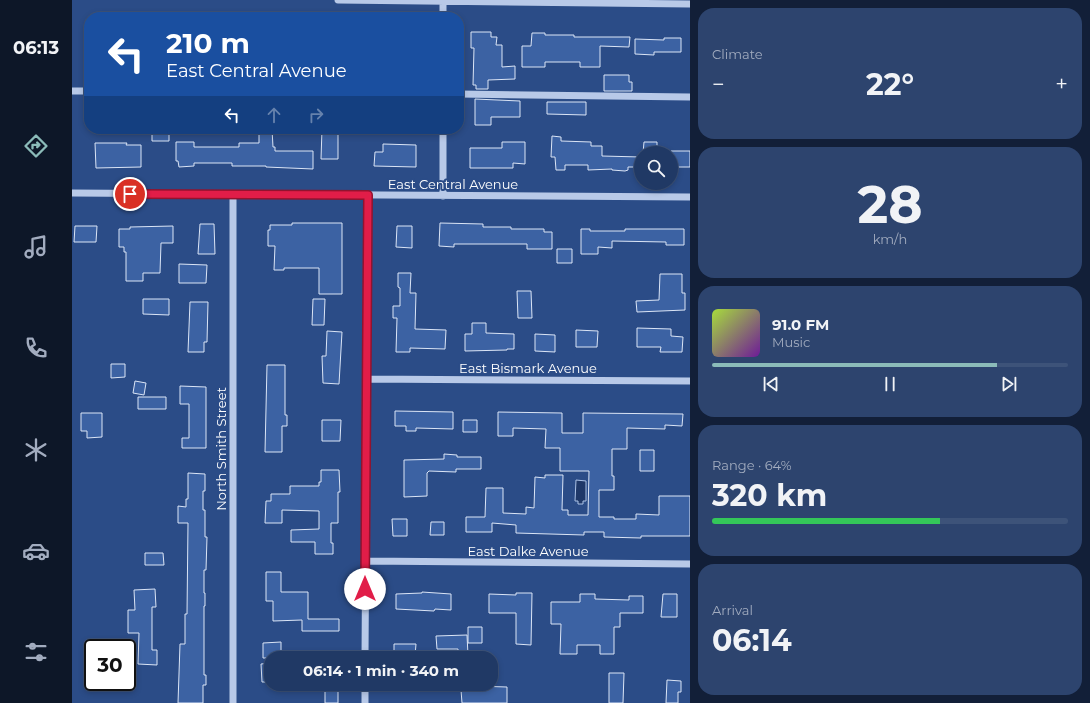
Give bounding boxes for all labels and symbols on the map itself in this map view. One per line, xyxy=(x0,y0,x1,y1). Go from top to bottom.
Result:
street label: East Central Avenue xyxy=(388,176,518,192)
pin xyxy=(113,177,147,211)
street label: East Bismark Avenue xyxy=(459,360,597,376)
street label: North Smith Street xyxy=(213,387,229,511)
street label: East Dalke Avenue xyxy=(467,543,589,559)
position arrow xyxy=(344,568,386,610)
speed limit sign: 30 xyxy=(84,639,136,691)

